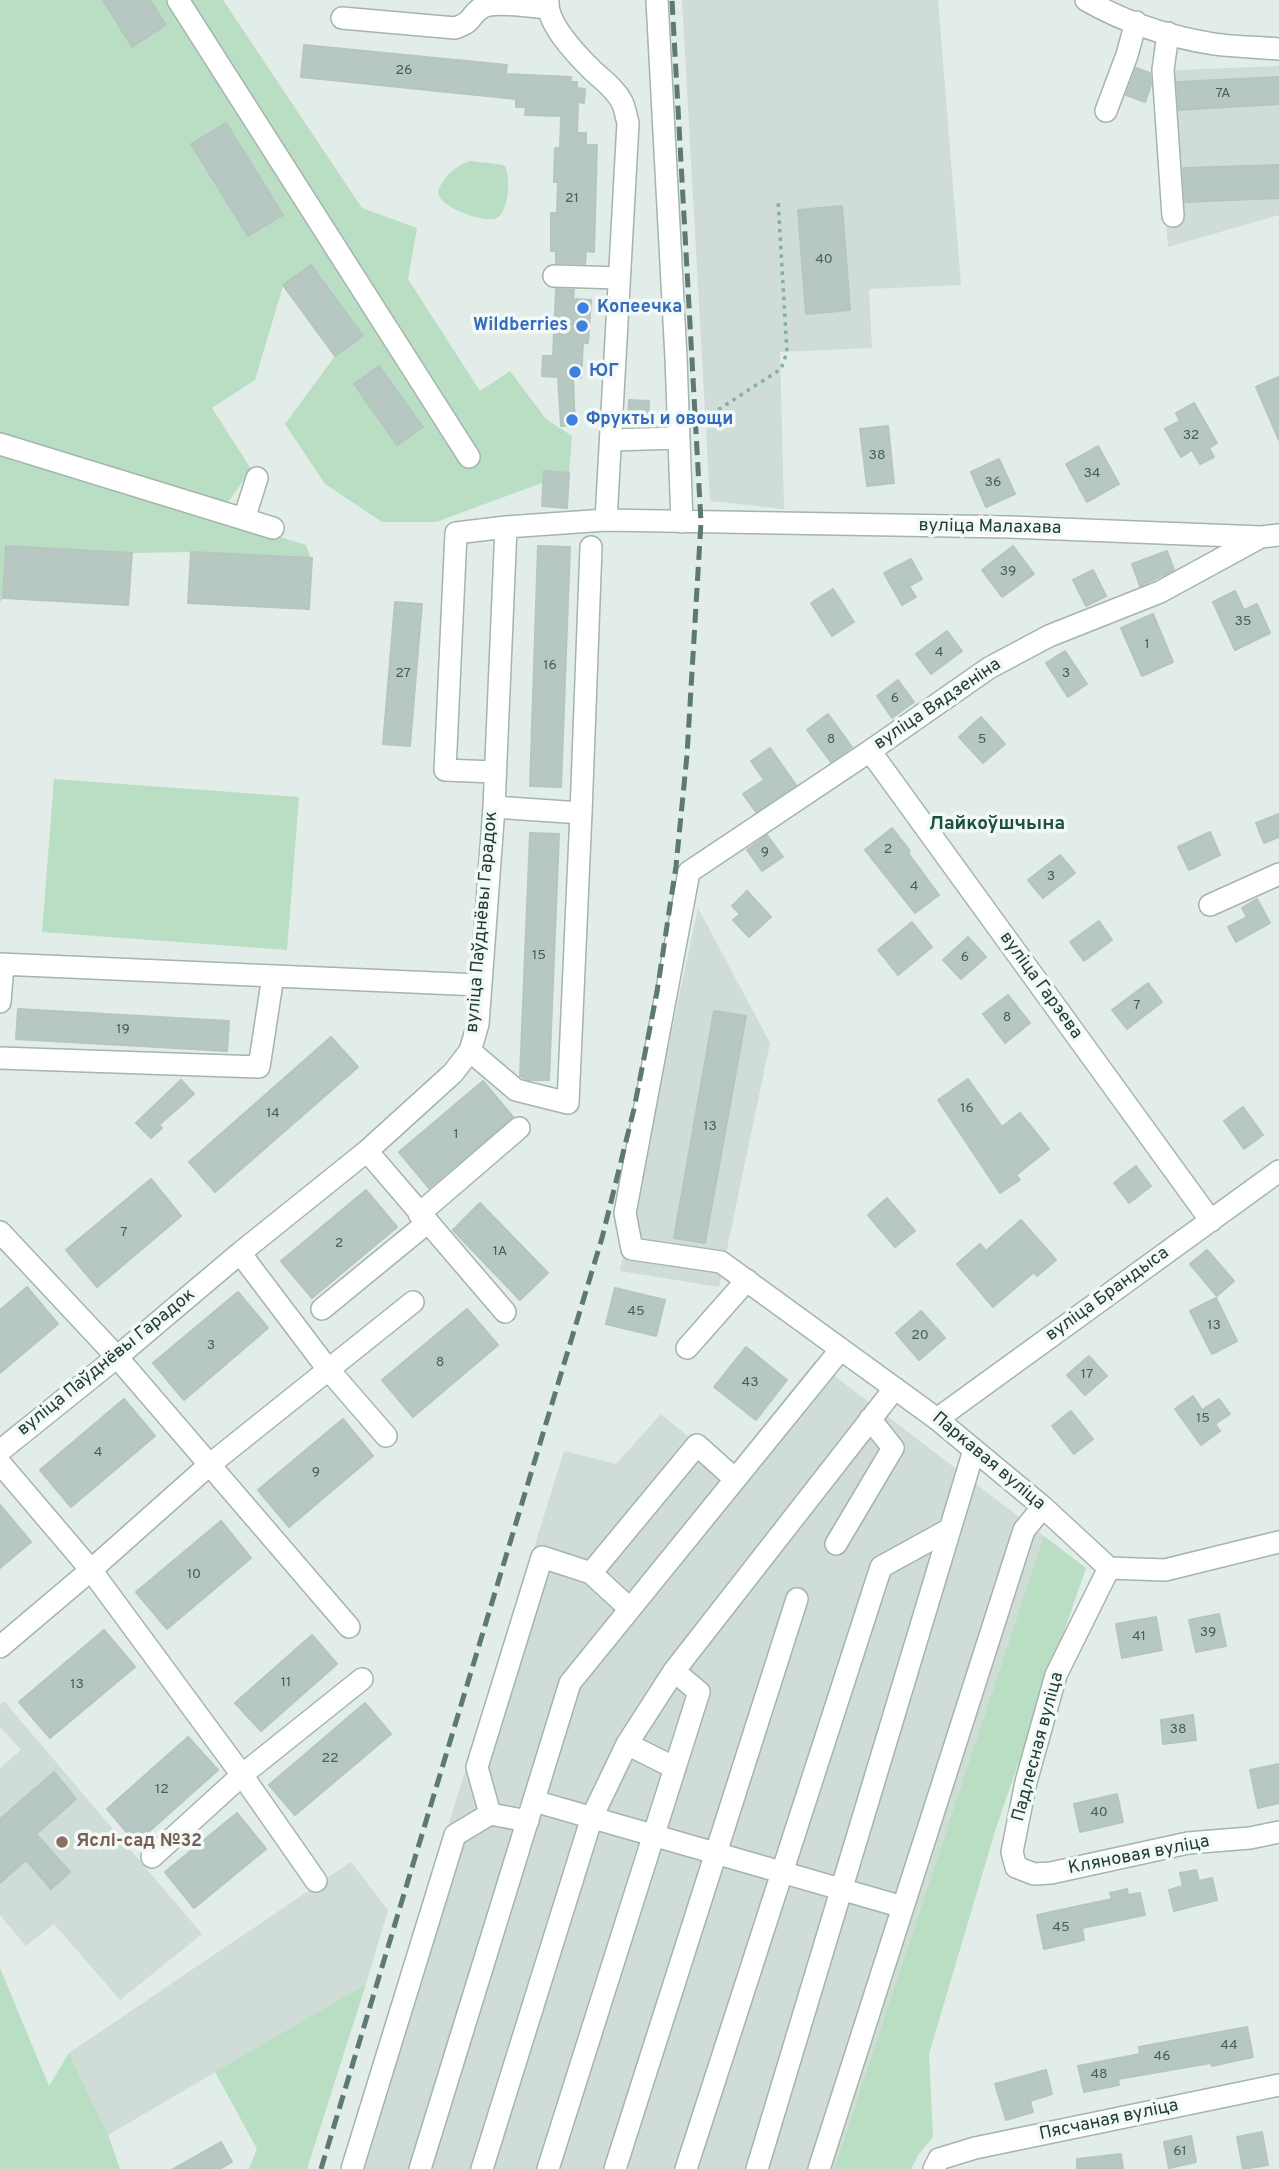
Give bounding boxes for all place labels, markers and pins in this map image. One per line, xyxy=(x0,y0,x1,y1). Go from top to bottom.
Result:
place label: Копеечка xyxy=(597,297,682,319)
marker: Копеечка xyxy=(575,300,591,316)
place label: Wildberries xyxy=(473,315,568,337)
marker: Wildberries xyxy=(574,318,590,334)
place label: ЮГ xyxy=(589,361,619,383)
marker: ЮГ xyxy=(567,364,583,380)
place label: Фрукты и овощи xyxy=(586,409,733,431)
marker: Фрукты и овощи xyxy=(564,412,580,428)
place label: Яслі-сад №32 xyxy=(76,1831,202,1853)
marker: Яслі-сад №32 xyxy=(54,1834,70,1850)

